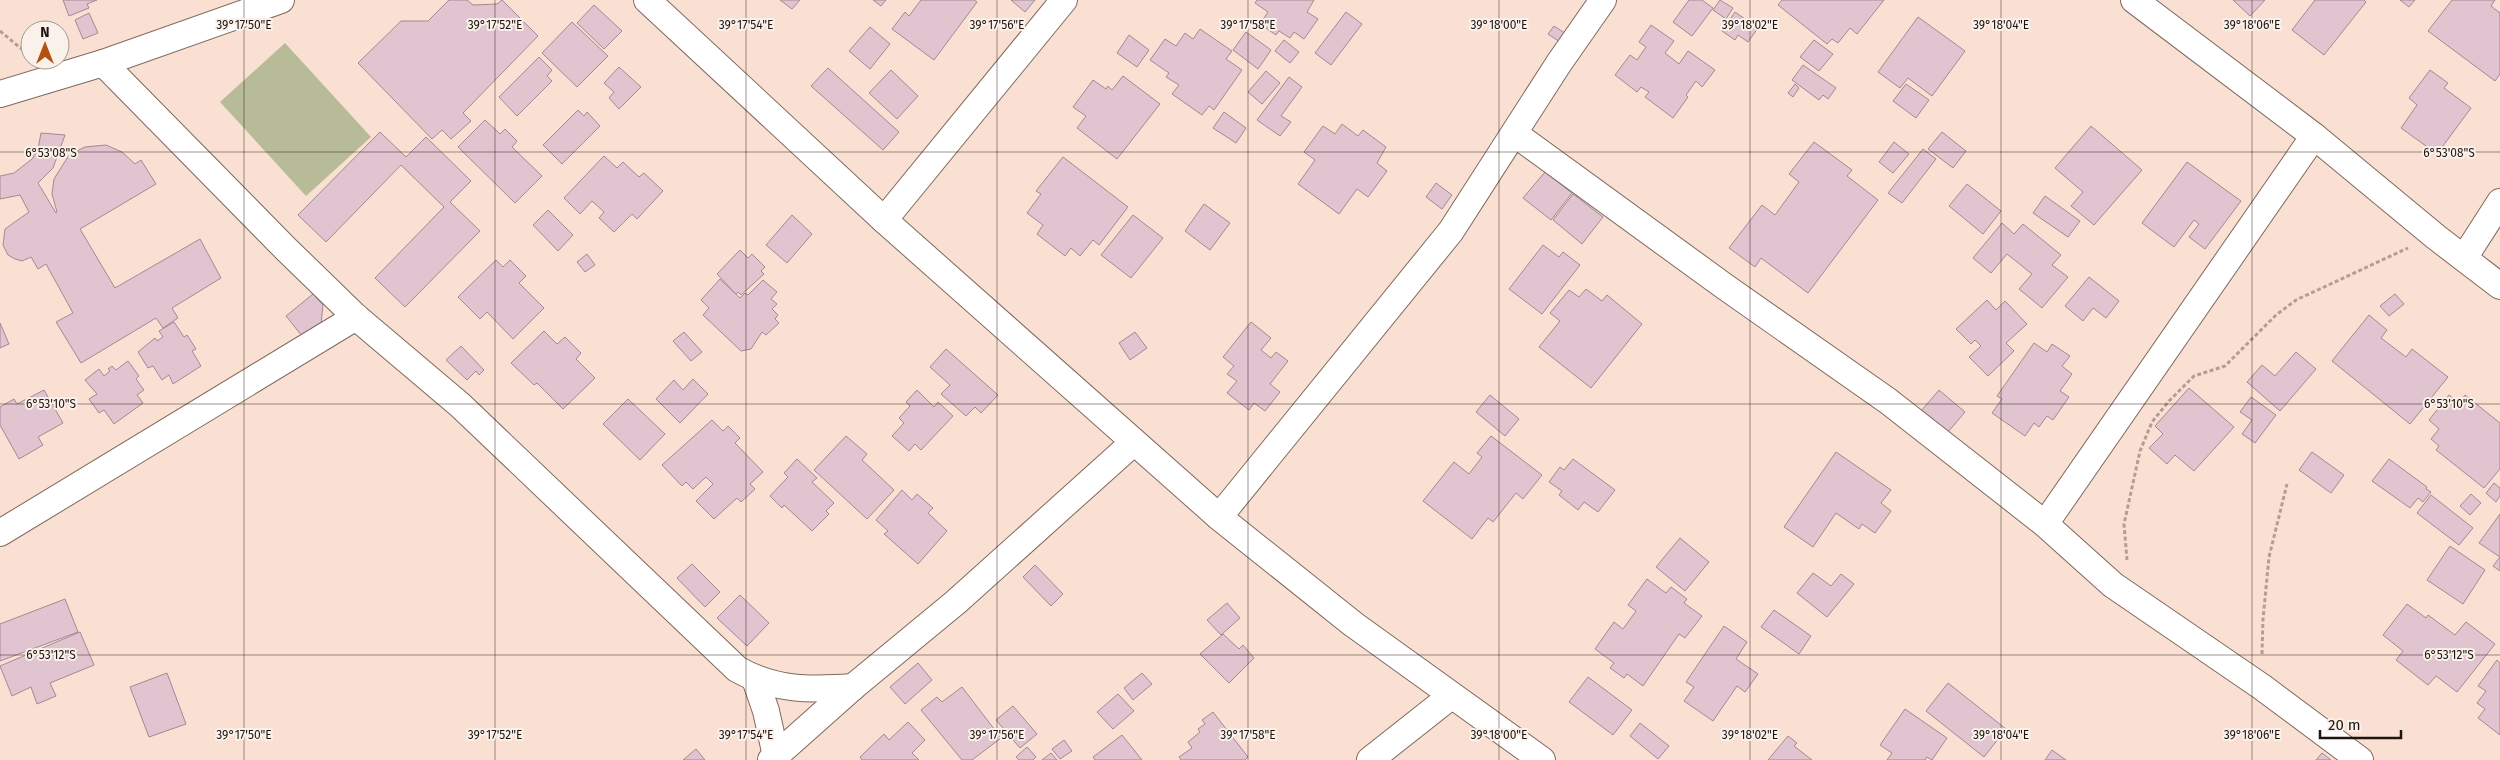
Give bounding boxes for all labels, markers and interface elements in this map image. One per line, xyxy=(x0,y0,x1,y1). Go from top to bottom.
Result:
text: 39°17'50"E xyxy=(216,18,272,32)
text: 39°17'52"E xyxy=(468,18,522,32)
text: 39°17'54"E xyxy=(719,18,773,32)
text: 39°17'56"E xyxy=(969,18,1025,32)
text: 39°17'58"E xyxy=(1220,18,1276,32)
text: 39°18'00"E xyxy=(1470,18,1528,32)
text: 39°18'02"E xyxy=(1722,18,1778,32)
text: 39°18'04"E xyxy=(1973,18,2029,32)
text: 39°18'06"E xyxy=(2224,18,2280,32)
north arrow xyxy=(20,20,70,70)
text: N xyxy=(40,24,50,41)
text: 6°53'08"S xyxy=(25,146,77,160)
text: 6°53'08"S xyxy=(2423,146,2475,160)
text: 6°53'10"S xyxy=(26,397,77,411)
text: 6°53'10"S xyxy=(2424,397,2475,411)
text: 6°53'12"S xyxy=(26,648,76,662)
text: 6°53'12"S xyxy=(2424,648,2474,662)
scale bar xyxy=(2320,708,2401,740)
text: 20 m xyxy=(2328,716,2361,734)
text: 39°17'50"E xyxy=(216,728,272,742)
text: 39°17'52"E xyxy=(468,728,522,742)
text: 39°17'54"E xyxy=(719,728,773,742)
text: 39°17'56"E xyxy=(969,728,1025,742)
text: 39°17'58"E xyxy=(1220,728,1276,742)
text: 39°18'00"E xyxy=(1470,728,1528,742)
text: 39°18'02"E xyxy=(1722,728,1778,742)
text: 39°18'04"E xyxy=(1973,728,2029,742)
text: 39°18'06"E xyxy=(2224,728,2280,742)

